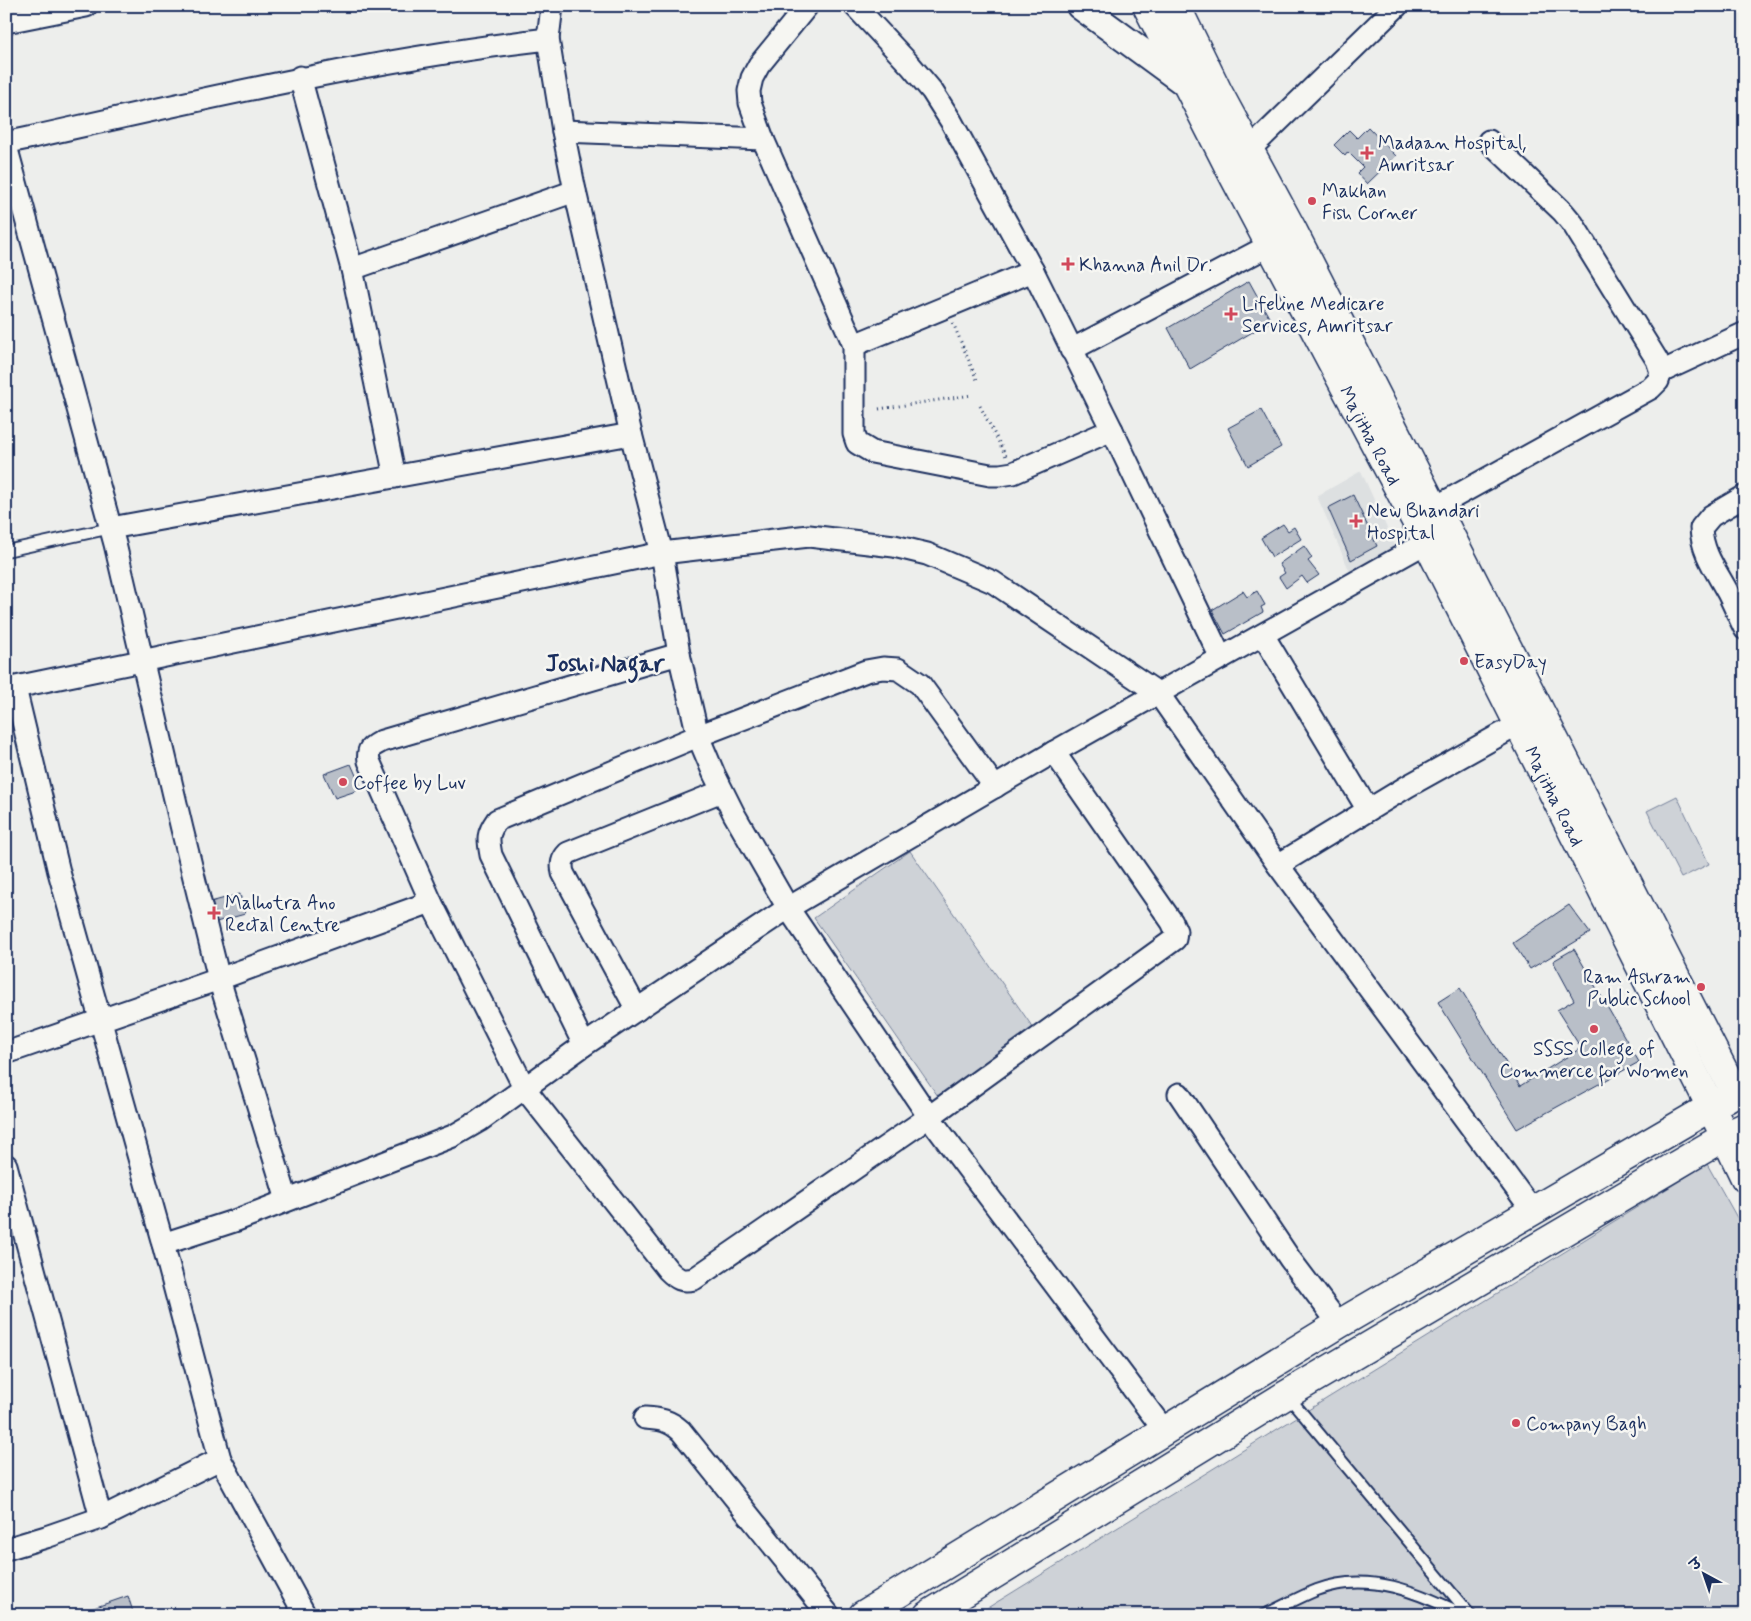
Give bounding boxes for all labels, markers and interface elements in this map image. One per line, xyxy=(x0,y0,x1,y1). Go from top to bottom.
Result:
place label: Madaan Hospital, Amritsar xyxy=(1378,131,1526,178)
marker: Madaan Hospital, Amritsar xyxy=(1360,146,1374,160)
place label: Makhan Fish Corner xyxy=(1322,179,1418,226)
marker: Makhan Fish Corner xyxy=(1306,195,1318,207)
place label: Khanna Anil Dr. xyxy=(1079,253,1212,278)
marker: Khanna Anil Dr. xyxy=(1061,257,1075,271)
place label: Lifeline Medicare Services, Amritsar xyxy=(1242,292,1393,339)
marker: Lifeline Medicare Services, Amritsar xyxy=(1224,307,1238,321)
street label: Majitha Road xyxy=(1333,382,1406,490)
place label: New Bhandari Hospital xyxy=(1367,499,1479,546)
marker: New Bhandari Hospital xyxy=(1349,514,1363,528)
district label: Joshi Nagar xyxy=(546,649,665,683)
place label: EasyDay xyxy=(1474,650,1547,676)
marker: EasyDay xyxy=(1458,655,1470,667)
street label: Majitha Road xyxy=(1518,742,1589,851)
place label: Coffee by Luv xyxy=(353,771,466,796)
marker: Coffee by Luv xyxy=(337,776,349,788)
place label: Malhotra Ano Rectal Centre xyxy=(225,891,340,938)
marker: Malhotra Ano Rectal Centre xyxy=(207,906,221,920)
place label: Ram Ashram Public School xyxy=(1583,965,1691,1012)
marker: Ram Ashram Public School xyxy=(1695,981,1707,993)
marker: SSSS College of Commerce for Women xyxy=(1588,1023,1600,1035)
place label: SSSS College of Commerce for Women xyxy=(1499,1037,1689,1087)
place label: Company Bagh xyxy=(1526,1412,1647,1438)
marker: Company Bagh xyxy=(1510,1417,1522,1429)
north arrow xyxy=(1678,1548,1728,1598)
text: उ xyxy=(1685,1554,1707,1576)

